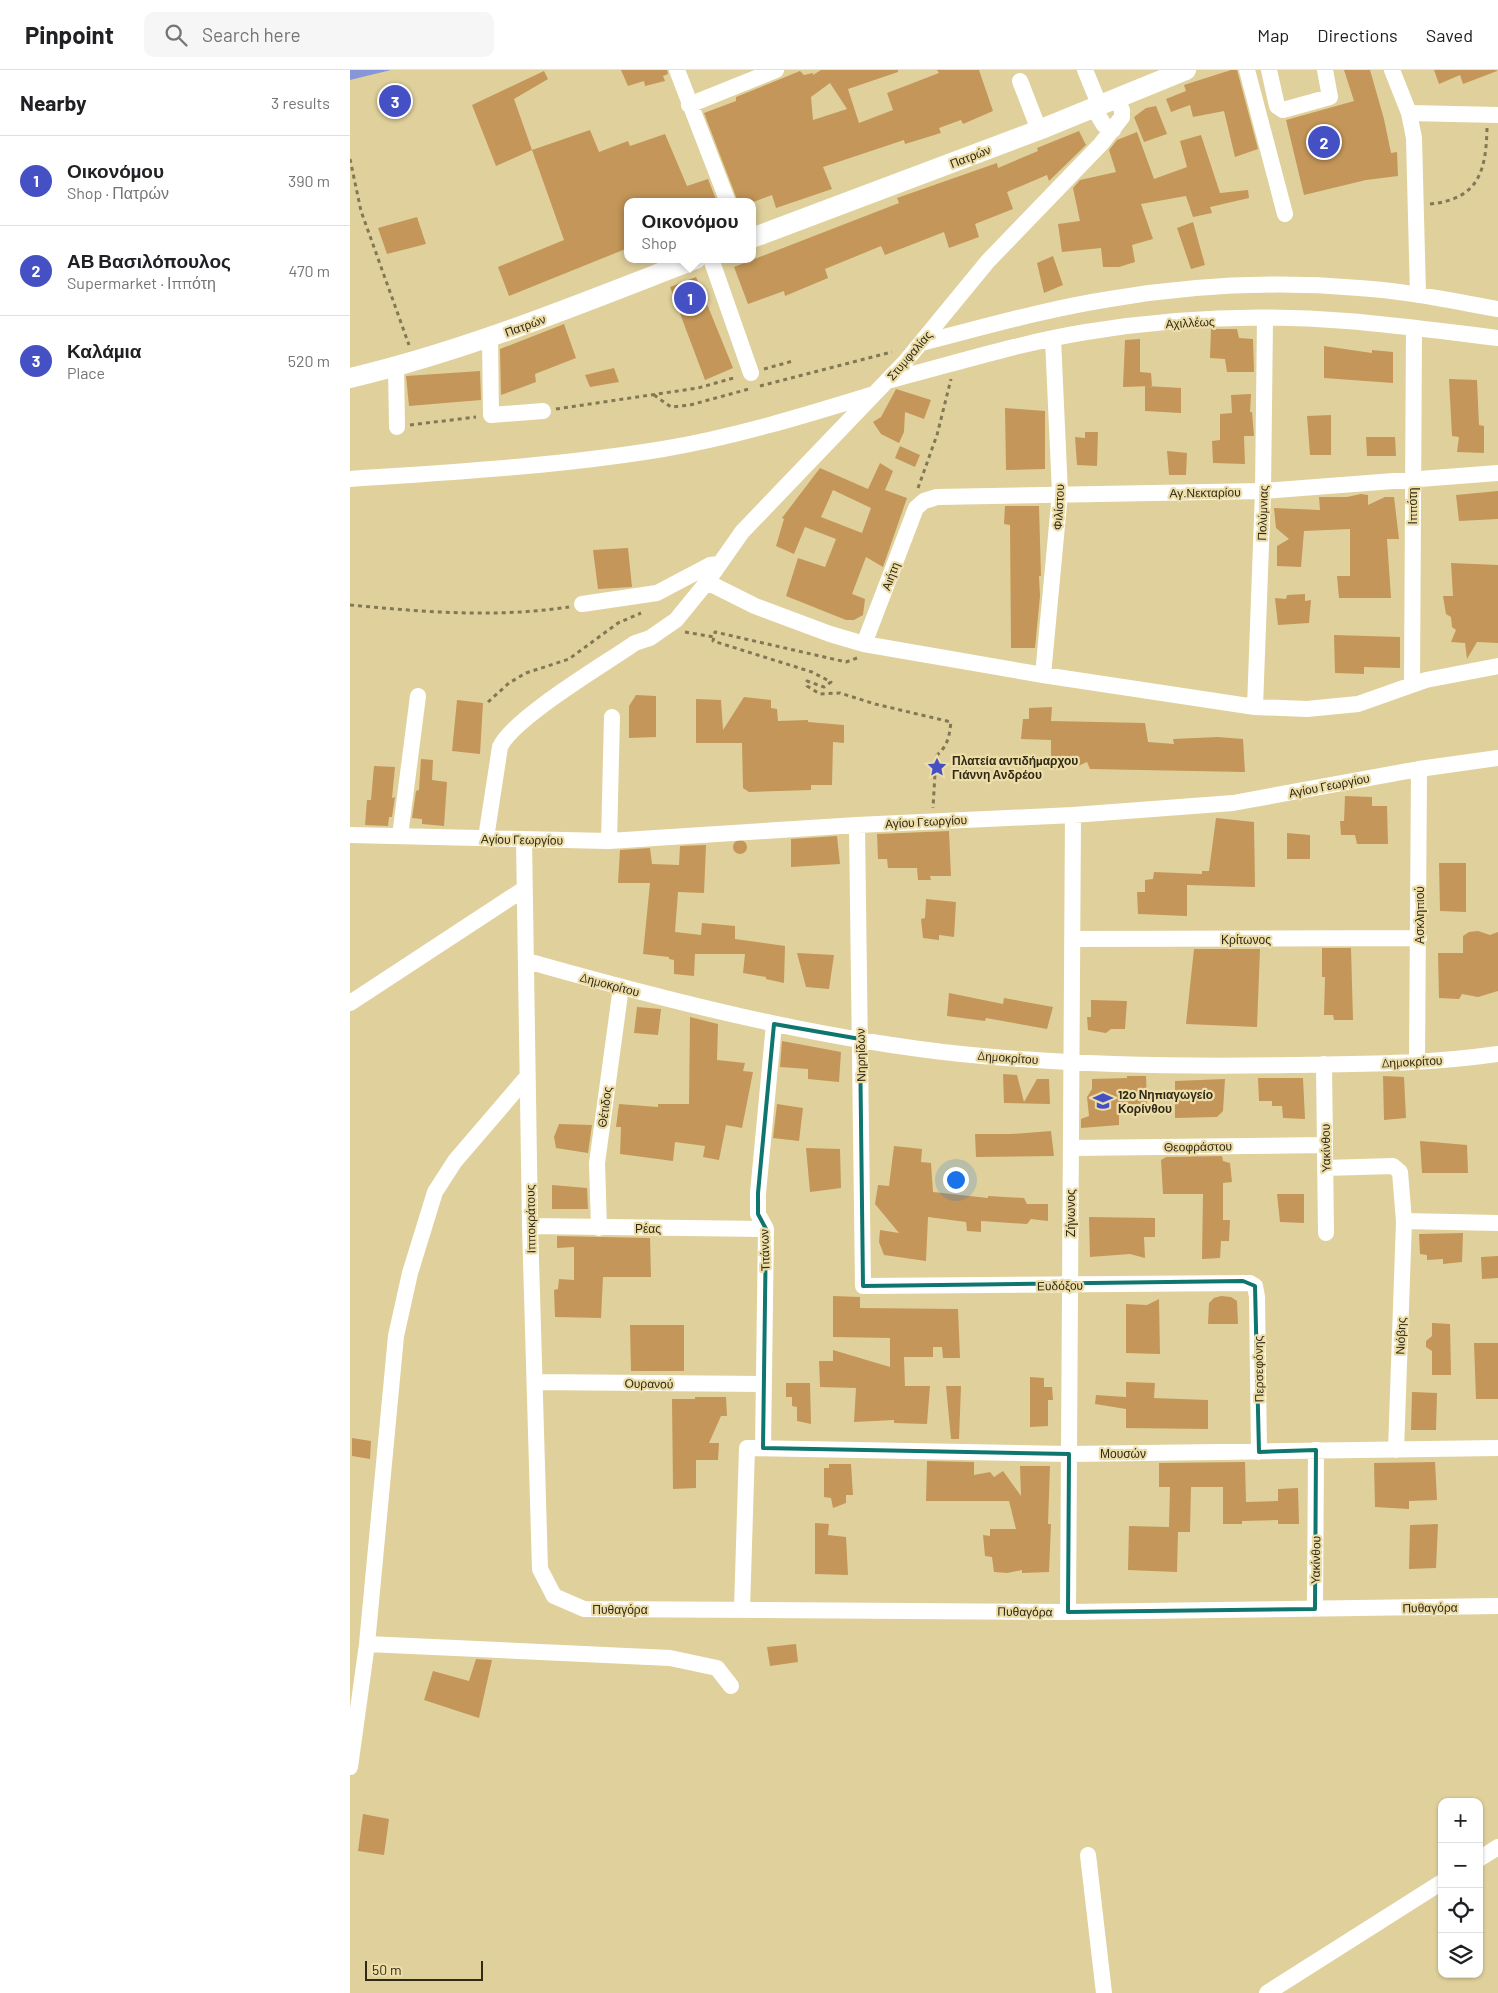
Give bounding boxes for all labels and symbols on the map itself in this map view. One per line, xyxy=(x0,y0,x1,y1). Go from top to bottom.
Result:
pin: 3 xyxy=(379,82,411,120)
pin: 2 xyxy=(1308,123,1340,161)
street label: Πατρών xyxy=(948,142,993,171)
pin: 1 xyxy=(674,279,706,317)
street label: Πατρών xyxy=(503,311,548,340)
street label: Αχιλλέως xyxy=(1165,314,1215,331)
street label: Στυμφαλίας xyxy=(884,327,935,383)
street label: Φιλίστου xyxy=(1050,484,1066,530)
street label: Αγ.Νεκταρίου xyxy=(1169,484,1241,501)
street label: Πολύμνιας xyxy=(1254,485,1271,541)
street label: Ιππότη xyxy=(1405,488,1420,524)
street label: Αιήτη xyxy=(878,560,903,592)
place label: Πλατεία αντιδήμαρχου Γιάννη Ανδρέου xyxy=(952,753,1078,782)
place icon: Πλατεία αντιδήμαρχου Γιάννη Ανδρέου xyxy=(926,756,948,778)
street label: Αγίου Γεωργίου xyxy=(1287,770,1371,801)
street label: Αγίου Γεωργίου xyxy=(885,812,967,831)
street label: Αγίου Γεωργίου xyxy=(481,831,563,848)
street label: Ασκληπιού xyxy=(1412,886,1427,944)
street label: Κρίτωνος xyxy=(1221,932,1271,947)
street label: Δημοκρίτου xyxy=(579,969,641,1000)
street label: Νηρηίδων xyxy=(853,1028,868,1082)
street label: Δημοκρίτου xyxy=(977,1048,1039,1067)
street label: Δημοκρίτου xyxy=(1381,1052,1443,1071)
street label: Θέτιδος xyxy=(594,1085,615,1129)
place label: 12ο Νηπιαγωγείο Κορίνθου xyxy=(1118,1087,1213,1116)
school or university icon: 12ο Νηπιαγωγείο Κορίνθου xyxy=(1092,1090,1114,1112)
street label: Υακίνθου xyxy=(1318,1124,1332,1172)
street label: Θεοφράστου xyxy=(1164,1138,1232,1155)
your location xyxy=(943,1167,969,1193)
street label: Ιπποκράτους xyxy=(522,1184,539,1254)
street label: Ζήνωνος xyxy=(1063,1189,1078,1237)
street label: Ρέας xyxy=(635,1221,661,1236)
street label: Τιτάνων xyxy=(756,1229,772,1271)
street label: Ευδόξου xyxy=(1037,1278,1083,1293)
street label: Νιόβης xyxy=(1392,1317,1409,1355)
street label: Περσεφόνης xyxy=(1250,1335,1267,1402)
street label: Ουρανού xyxy=(624,1376,674,1391)
street label: Μουσών xyxy=(1100,1446,1146,1460)
street label: Υακίνθου xyxy=(1308,1536,1322,1584)
street label: Πυθαγόρα xyxy=(1402,1600,1458,1615)
street label: Πυθαγόρα xyxy=(592,1602,648,1617)
street label: Πυθαγόρα xyxy=(997,1604,1053,1619)
scale bar xyxy=(365,1958,482,1981)

